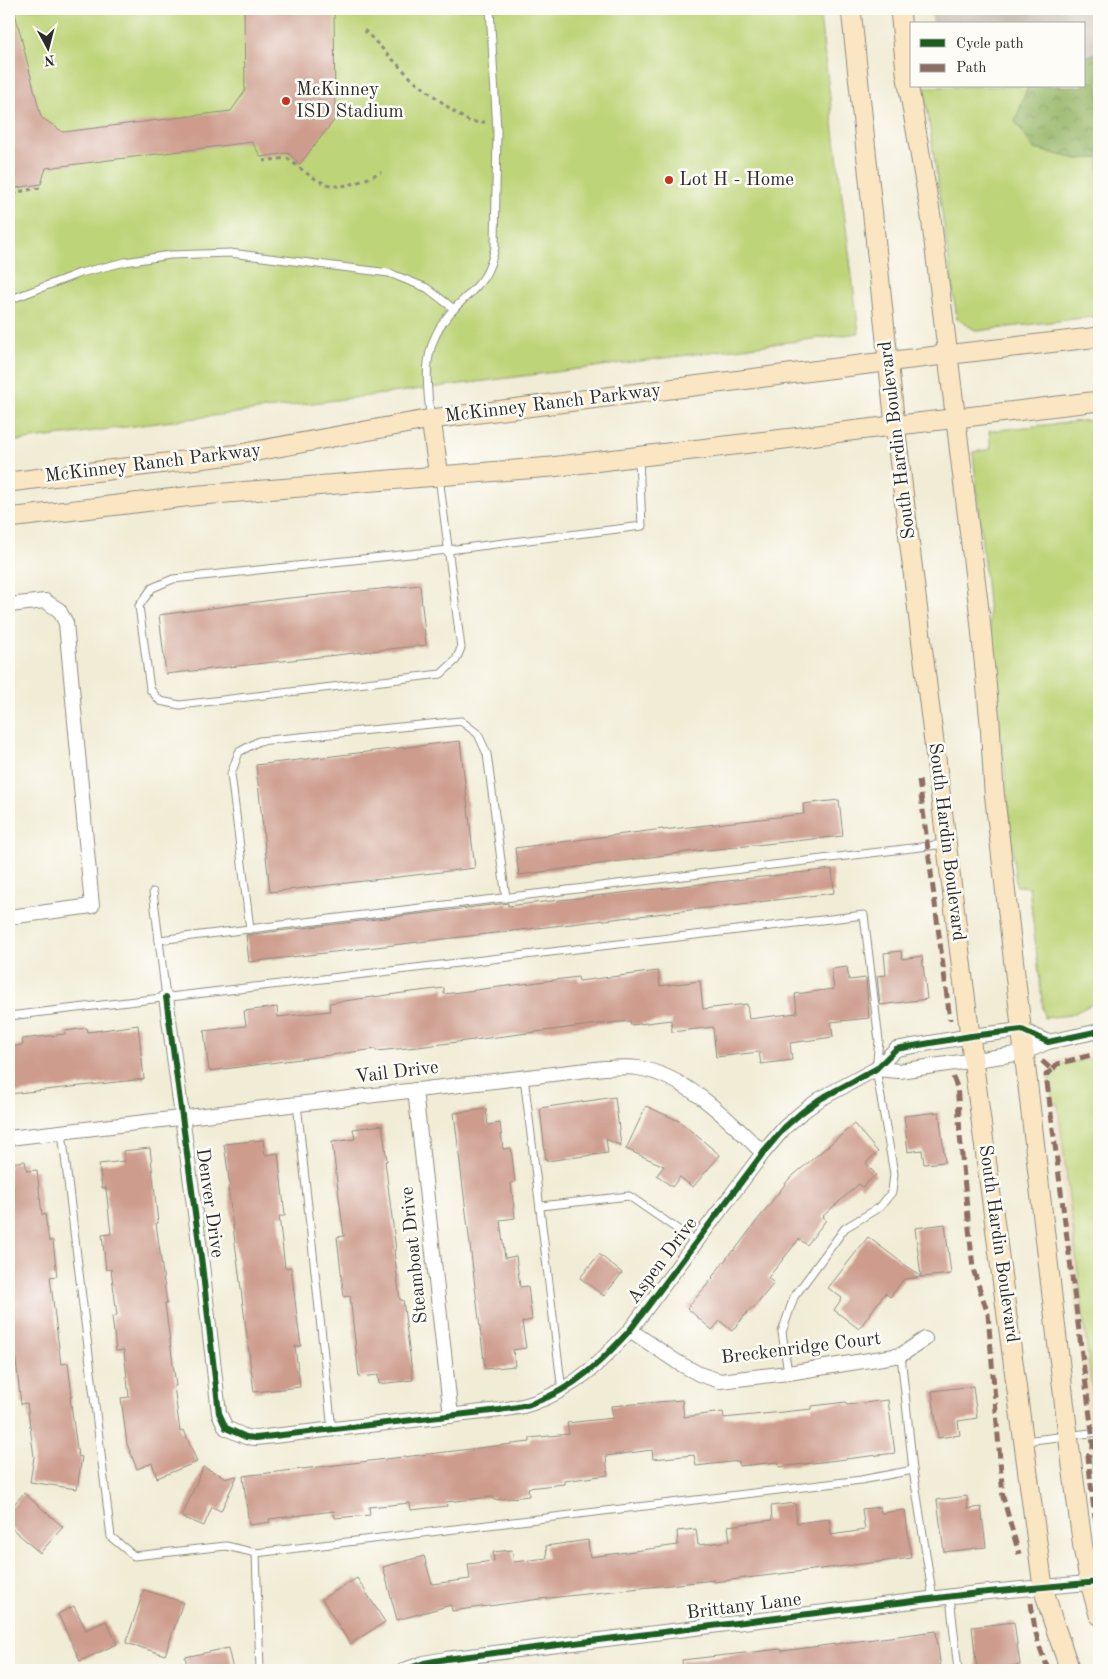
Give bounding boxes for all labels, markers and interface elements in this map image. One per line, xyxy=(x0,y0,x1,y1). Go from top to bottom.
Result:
north arrow xyxy=(22,22,72,72)
legend xyxy=(910,22,1086,88)
text: Cycle path xyxy=(956,37,1024,52)
text: N xyxy=(43,52,56,68)
text: Path xyxy=(956,61,986,76)
place label: McKinney ISD Stadium xyxy=(296,81,404,122)
marker: McKinney ISD Stadium xyxy=(280,95,292,107)
place label: Lot H - Home xyxy=(679,171,794,190)
marker: Lot H - Home xyxy=(663,174,675,186)
street label: South Hardin Boulevard xyxy=(876,340,920,540)
street label: McKinney Ranch Parkway xyxy=(444,381,662,427)
street label: McKinney Ranch Parkway xyxy=(44,441,262,487)
street label: South Hardin Boulevard xyxy=(924,742,968,942)
street label: Vail Drive xyxy=(354,1058,440,1088)
street label: South Hardin Boulevard xyxy=(975,1144,1021,1344)
street label: Denver Drive xyxy=(192,1147,226,1259)
street label: Steamboat Drive xyxy=(398,1185,432,1325)
street label: Aspen Drive xyxy=(625,1214,701,1308)
street label: Breckenridge Court xyxy=(720,1330,882,1368)
street label: Brittany Lane xyxy=(686,1591,802,1623)

